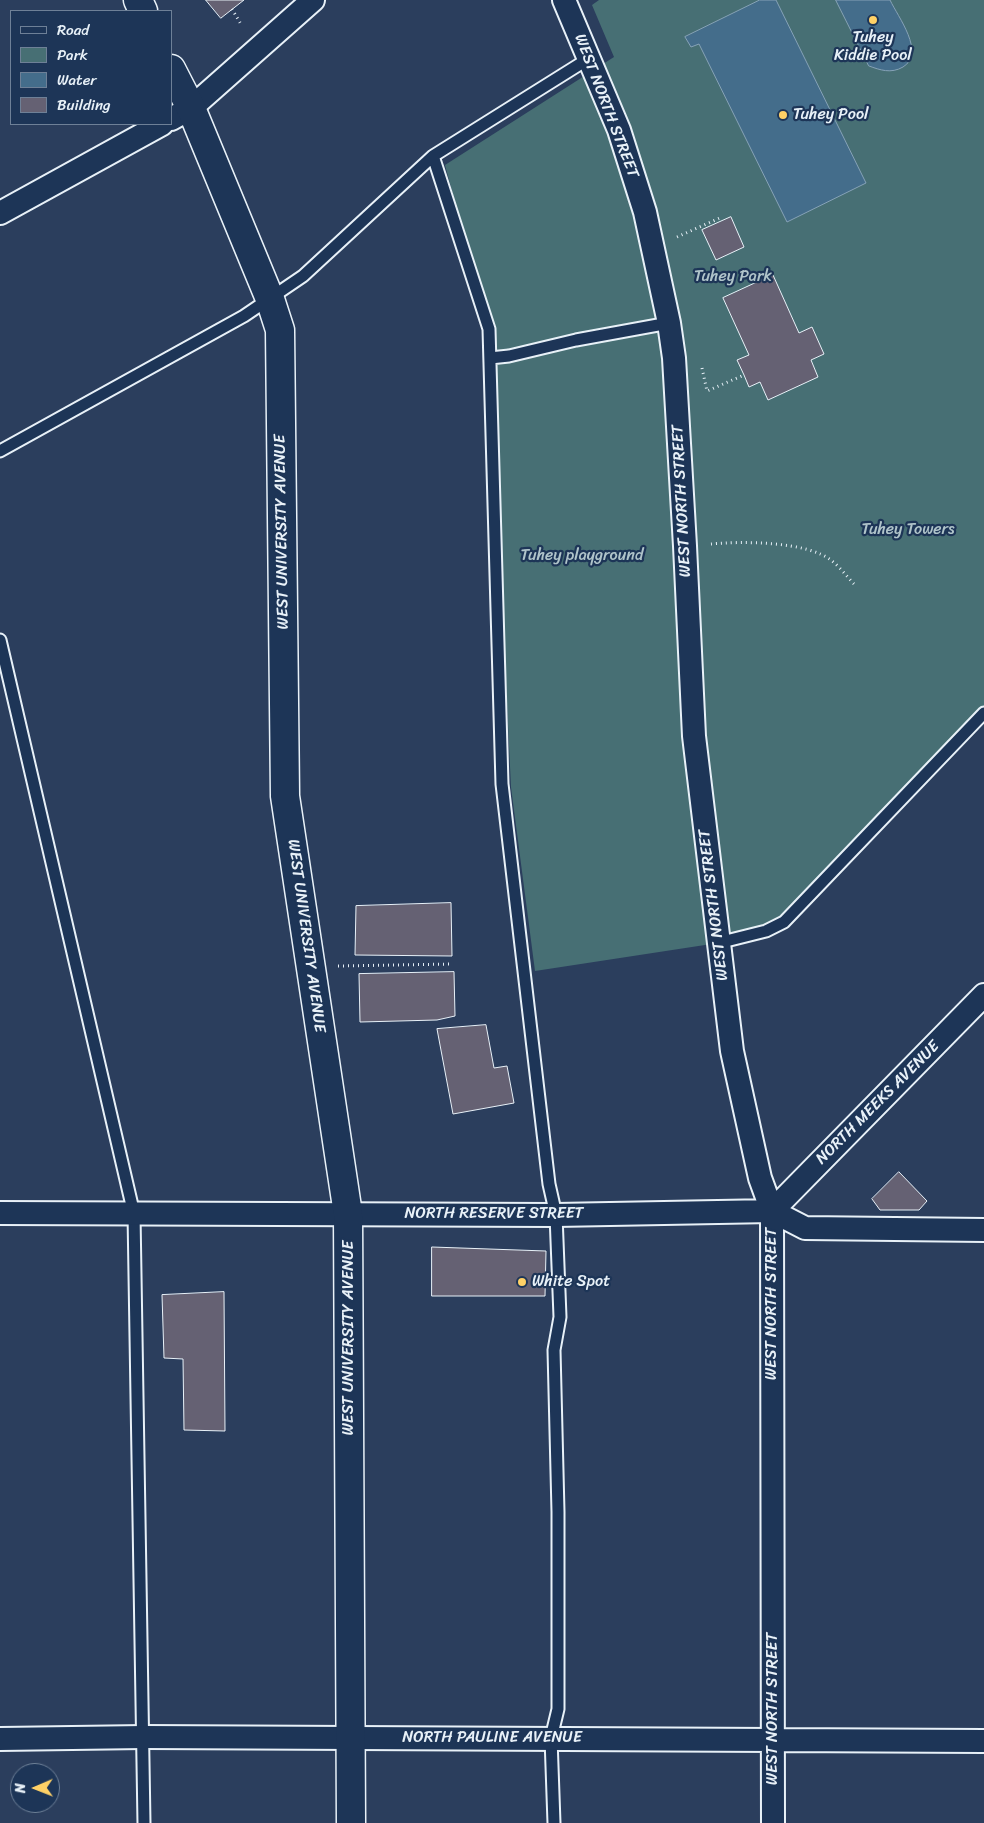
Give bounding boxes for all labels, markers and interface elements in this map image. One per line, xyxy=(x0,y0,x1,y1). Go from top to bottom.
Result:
legend xyxy=(10,10,172,125)
marker: Tuhey Kiddie Pool xyxy=(867,14,879,26)
text: Road xyxy=(57,17,89,43)
place label: Tuhey Kiddie Pool xyxy=(834,28,912,66)
street label: WEST NORTH STREET xyxy=(570,31,642,181)
text: Park xyxy=(57,42,88,68)
text: Water xyxy=(57,67,97,93)
text: Building xyxy=(57,92,111,118)
place label: Tuhey Pool xyxy=(793,105,869,125)
marker: Tuhey Pool xyxy=(777,109,789,121)
park label: Tuhey Park xyxy=(694,267,772,287)
street label: WEST NORTH STREET xyxy=(668,424,696,578)
street label: WEST UNIVERSITY AVENUE xyxy=(271,434,293,630)
park label: Tuhey Towers xyxy=(861,520,955,540)
park label: Tuhey playground xyxy=(521,546,643,566)
street label: WEST NORTH STREET xyxy=(695,828,733,982)
street label: WEST UNIVERSITY AVENUE xyxy=(283,838,329,1034)
street label: NORTH MEEKS AVENUE xyxy=(812,1037,944,1169)
street label: NORTH RESERVE STREET xyxy=(405,1204,583,1224)
street label: WEST NORTH STREET xyxy=(762,1228,782,1380)
street label: WEST UNIVERSITY AVENUE xyxy=(339,1241,359,1435)
place label: White Spot xyxy=(532,1272,610,1292)
marker: White Spot xyxy=(516,1276,528,1288)
street label: WEST NORTH STREET xyxy=(763,1633,783,1785)
street label: NORTH PAULINE AVENUE xyxy=(402,1728,582,1748)
north arrow xyxy=(10,1763,60,1813)
text: N xyxy=(8,1783,33,1793)

